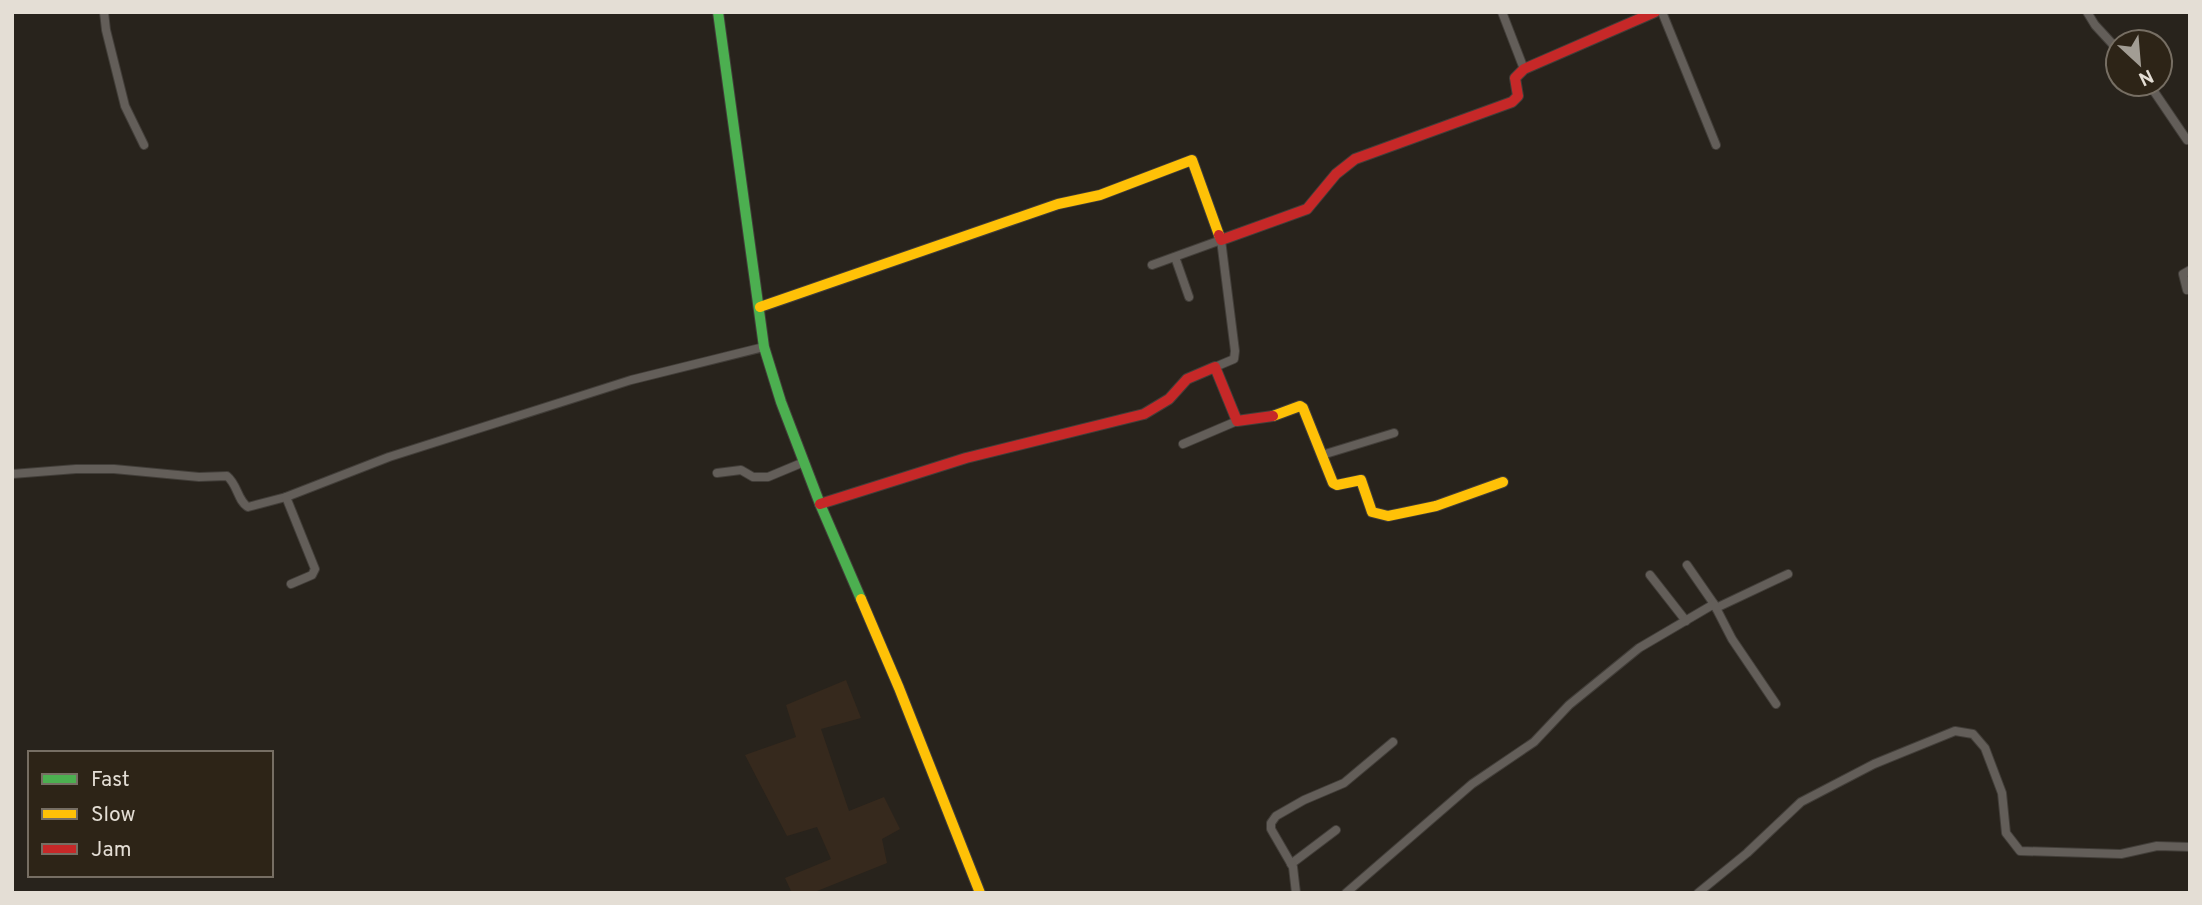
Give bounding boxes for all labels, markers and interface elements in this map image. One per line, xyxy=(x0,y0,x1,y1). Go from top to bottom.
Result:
north arrow xyxy=(2104,28,2174,98)
text: N xyxy=(2134,63,2157,90)
legend xyxy=(28,751,273,877)
text: Fast xyxy=(91,767,130,794)
text: Slow xyxy=(91,802,136,829)
text: Jam xyxy=(91,837,132,864)

